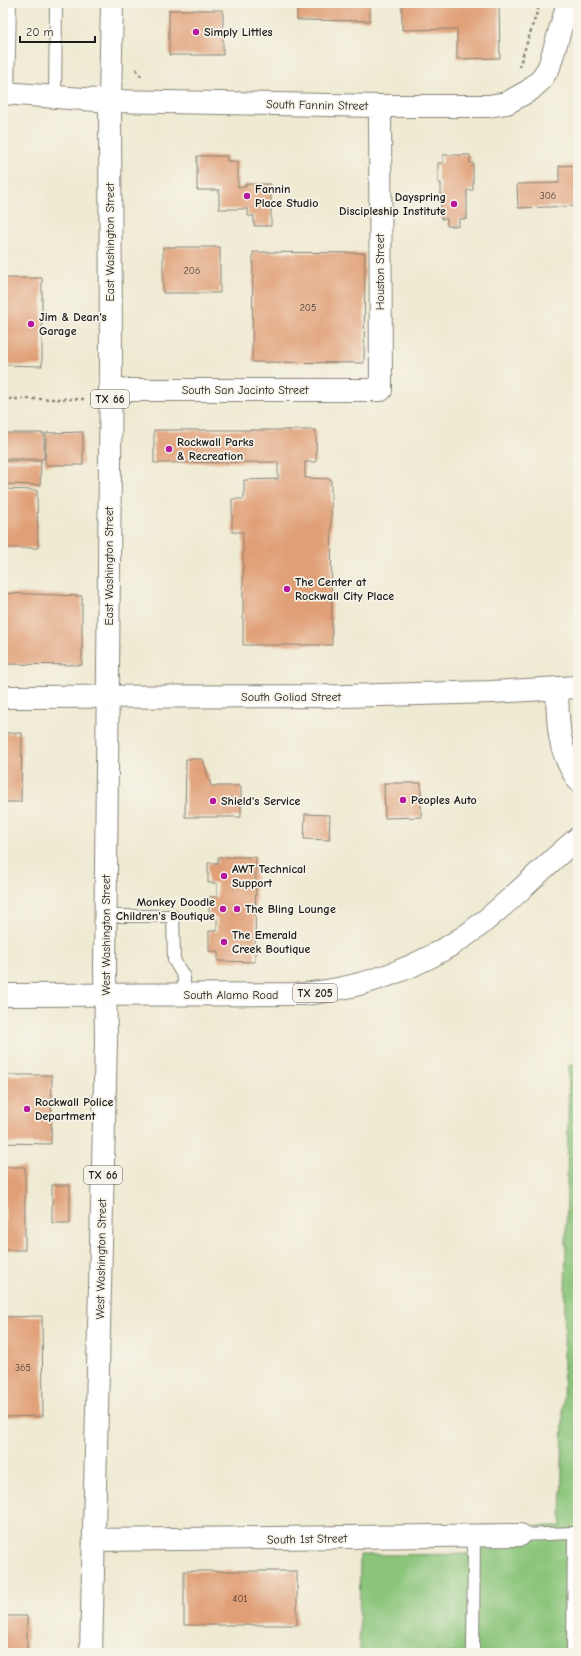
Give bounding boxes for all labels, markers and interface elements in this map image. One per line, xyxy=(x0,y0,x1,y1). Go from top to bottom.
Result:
scale bar xyxy=(20,18,95,44)
text: 20 m xyxy=(26,25,54,39)
place label: Simply Littles xyxy=(204,25,273,39)
marker: Simply Littles xyxy=(191,27,201,37)
street label: South Fannin Street xyxy=(266,97,369,113)
street label: East Washington Street xyxy=(103,182,117,301)
place label: Fannin Place Studio xyxy=(255,182,318,210)
place label: Dayspring Discipleship Institute xyxy=(339,190,446,218)
house number: 306 xyxy=(540,190,556,202)
marker: Fannin Place Studio xyxy=(242,191,252,201)
marker: Dayspring Discipleship Institute xyxy=(449,199,459,209)
street label: Houston Street xyxy=(373,233,387,310)
house number: 206 xyxy=(184,265,200,277)
house number: 205 xyxy=(300,302,316,314)
place label: Jim & Dean's Garage xyxy=(39,310,107,338)
marker: Jim & Dean's Garage xyxy=(26,319,36,329)
street label: South San Jacinto Street xyxy=(182,383,309,397)
road number: TX 66 xyxy=(91,390,129,408)
place label: Rockwall Parks & Recreation xyxy=(177,435,254,463)
marker: Rockwall Parks & Recreation xyxy=(164,444,174,454)
street label: East Washington Street xyxy=(102,506,116,625)
place label: The Center at Rockwall City Place xyxy=(295,575,394,603)
marker: The Center at Rockwall City Place xyxy=(282,584,292,594)
street label: South Goliad Street xyxy=(241,690,341,704)
place label: Peoples Auto xyxy=(411,793,477,807)
place label: Shield's Service xyxy=(221,794,301,808)
marker: Peoples Auto xyxy=(398,795,408,805)
marker: Shield's Service xyxy=(208,796,218,806)
place label: AWT Technical Support xyxy=(232,862,306,890)
marker: AWT Technical Support xyxy=(219,871,229,881)
street label: West Washington Street xyxy=(99,874,113,996)
place label: Monkey Doodle Children's Boutique xyxy=(116,895,215,923)
place label: The Bling Lounge xyxy=(245,902,336,916)
marker: Monkey Doodle Children's Boutique xyxy=(218,904,228,914)
marker: The Bling Lounge xyxy=(232,904,242,914)
place label: The Emerald Creek Boutique xyxy=(232,928,311,956)
marker: The Emerald Creek Boutique xyxy=(219,937,229,947)
road number: TX 205 xyxy=(293,984,337,1002)
street label: South Alamo Road xyxy=(184,988,278,1002)
place label: Rockwall Police Department xyxy=(35,1095,113,1123)
marker: Rockwall Police Department xyxy=(22,1104,32,1114)
road number: TX 66 xyxy=(84,1166,122,1184)
street label: West Washington Street xyxy=(93,1198,109,1320)
house number: 365 xyxy=(15,1362,31,1374)
street label: South 1st Street xyxy=(267,1531,348,1547)
house number: 401 xyxy=(233,1593,247,1605)

